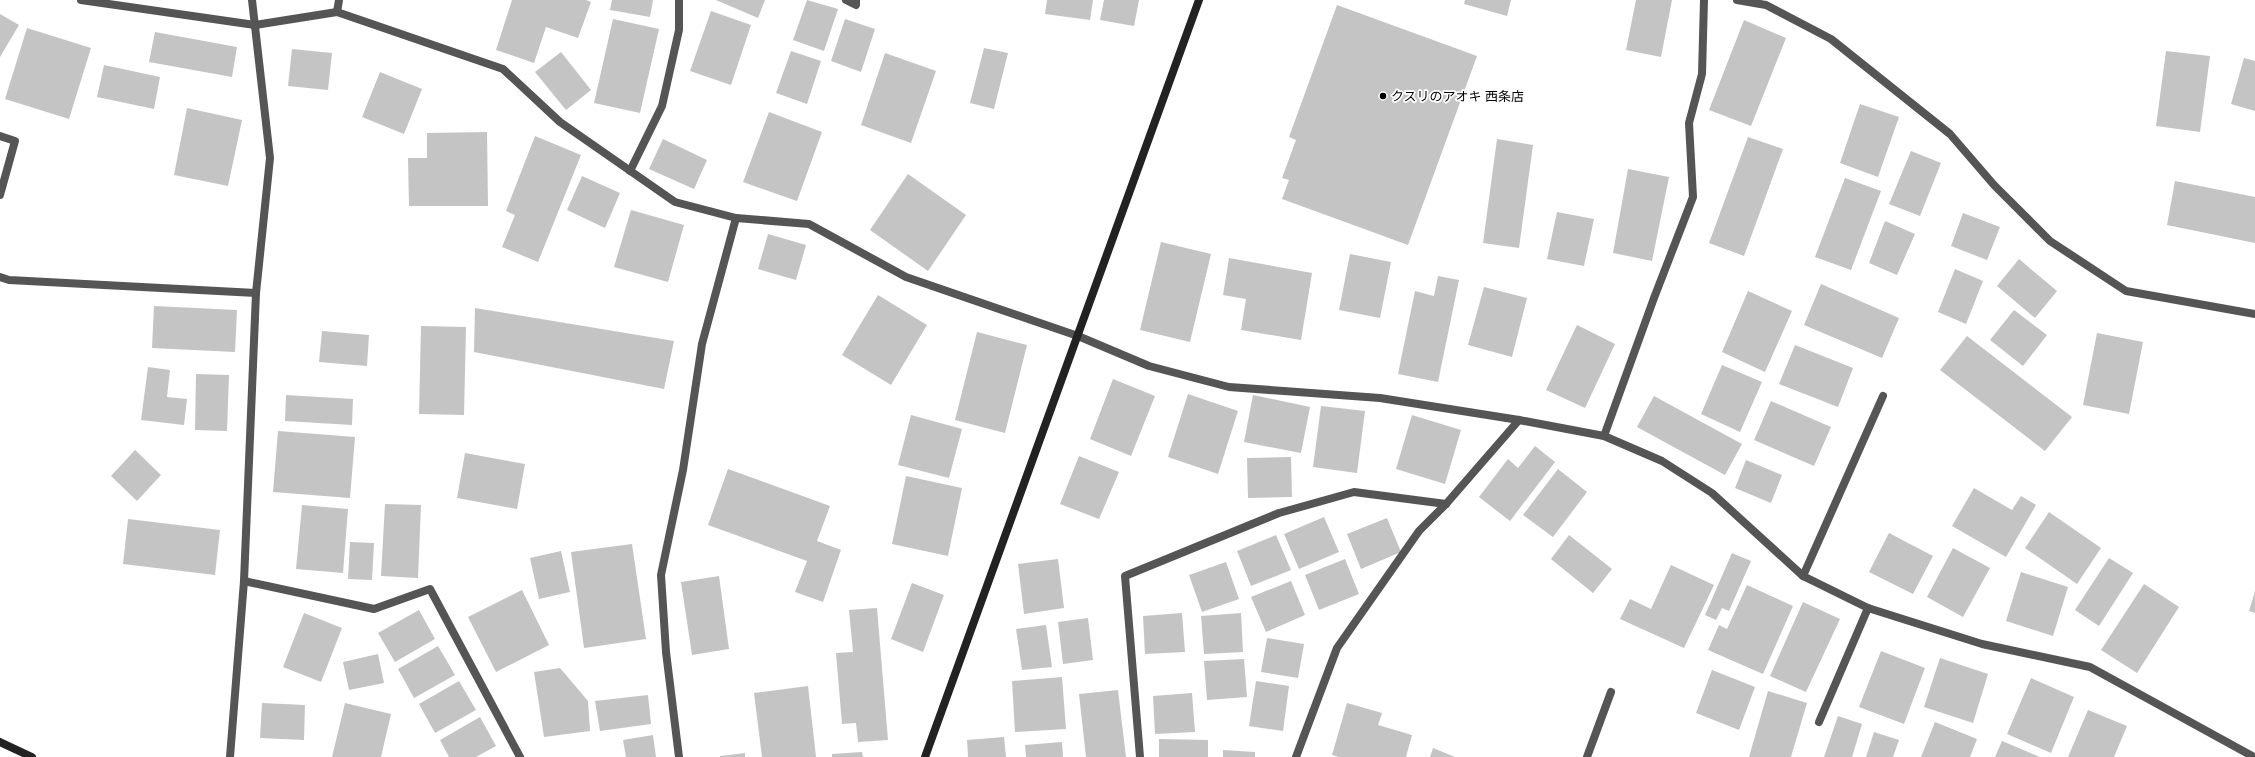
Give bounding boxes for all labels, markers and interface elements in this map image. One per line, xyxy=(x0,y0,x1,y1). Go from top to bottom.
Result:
place label: クスリのアオキ 西条店 xyxy=(1391,89,1524,104)
marker: クスリのアオキ 西条店 xyxy=(1378,91,1388,101)

